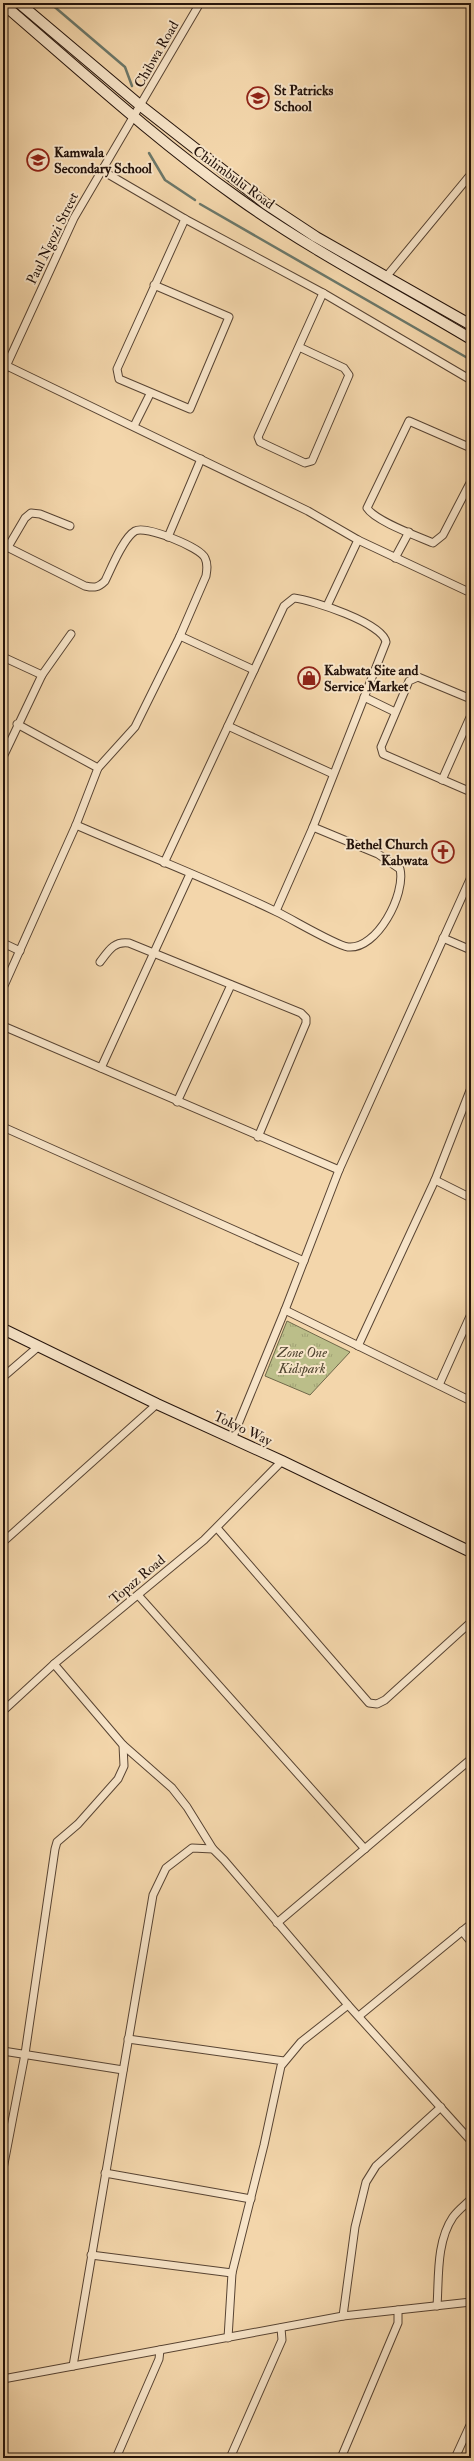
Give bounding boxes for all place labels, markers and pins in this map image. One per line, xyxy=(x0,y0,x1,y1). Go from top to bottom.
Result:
place label: St Patricks School xyxy=(274,82,334,115)
school or university icon: St Patricks School xyxy=(245,85,271,111)
place label: Kamwala Secondary School xyxy=(54,144,152,178)
school or university icon: Kamwala Secondary School xyxy=(25,147,51,173)
place label: Kabwata Site and Service Market xyxy=(324,662,419,695)
shop icon: Kabwata Site and Service Market xyxy=(296,665,322,691)
place label: Bethel Church Kabwata xyxy=(346,836,429,869)
church icon: Bethel Church Kabwata xyxy=(430,839,456,865)

